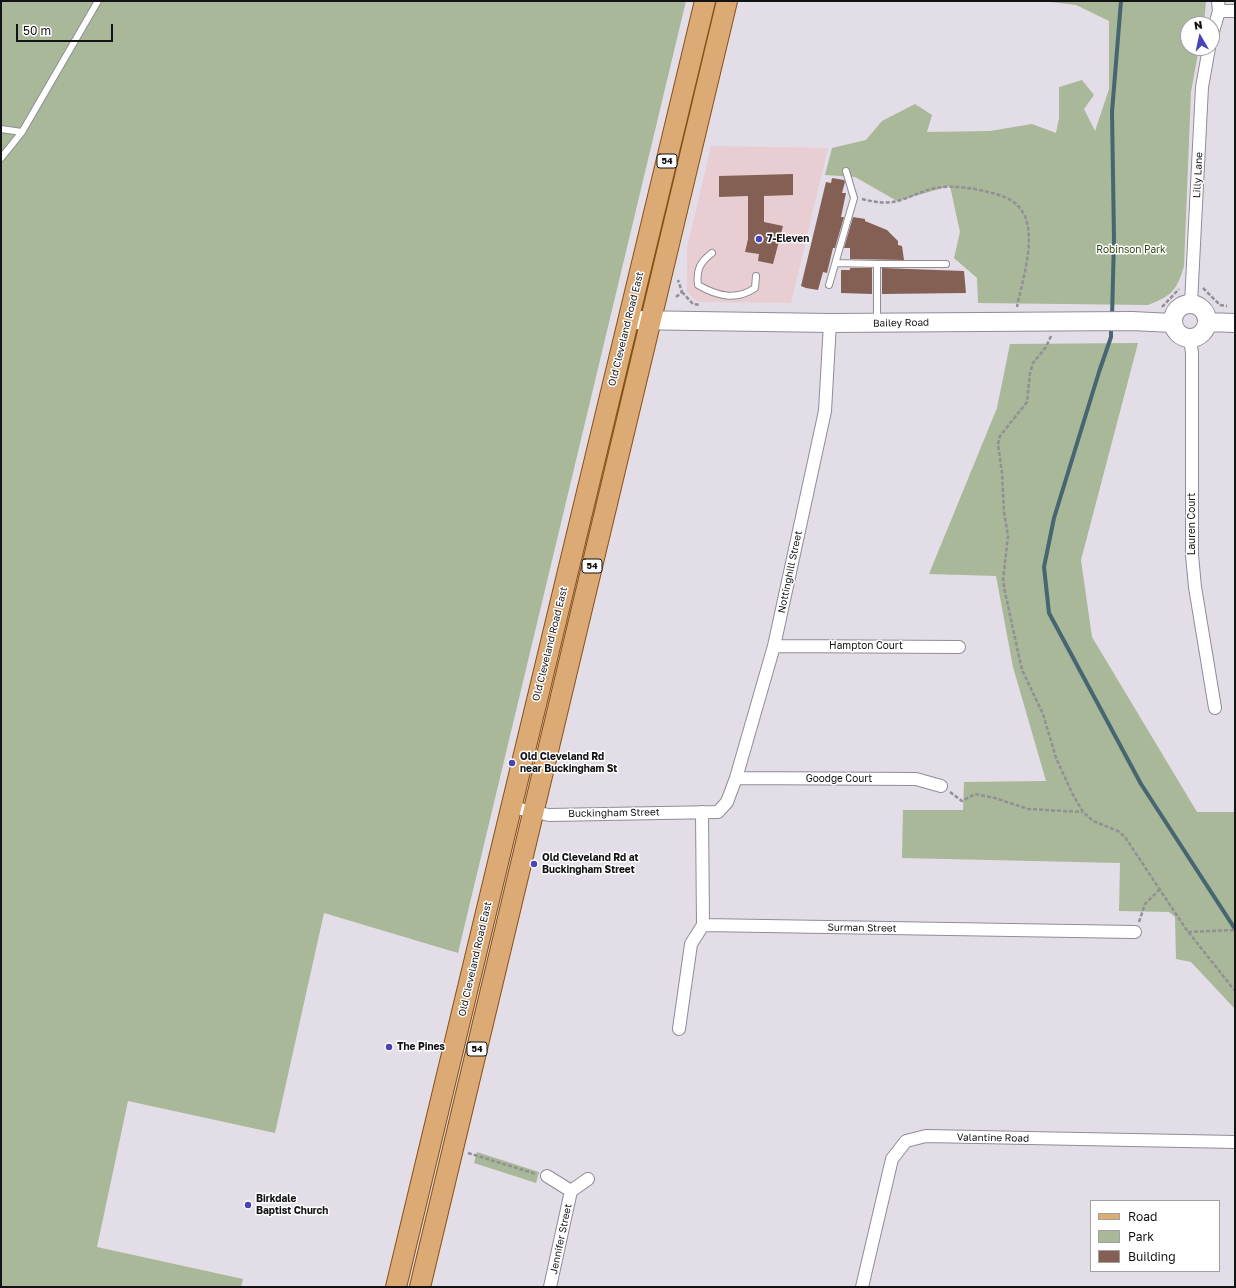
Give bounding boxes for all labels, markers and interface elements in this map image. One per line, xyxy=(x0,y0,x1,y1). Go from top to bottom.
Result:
scale bar xyxy=(18,16,115,42)
north arrow xyxy=(1180,16,1220,56)
text: N xyxy=(1193,18,1203,32)
text: 50 m xyxy=(23,23,51,38)
street label: Lilly Lane xyxy=(1191,152,1205,198)
road number: 54 xyxy=(657,154,677,168)
place label: 7-Eleven xyxy=(767,233,809,245)
marker: 7-Eleven xyxy=(754,234,764,244)
park label: Robinson Park xyxy=(1096,244,1166,256)
street label: Old Cleveland Road East xyxy=(606,271,646,387)
street label: Bailey Road xyxy=(873,317,929,329)
street label: Lauren Court xyxy=(1186,493,1198,555)
street label: Nottinghill Street xyxy=(775,530,805,614)
road number: 54 xyxy=(582,559,602,573)
street label: Old Cleveland Road East xyxy=(530,586,570,702)
street label: Hampton Court xyxy=(829,640,903,652)
place label: Old Cleveland Rd near Buckingham St xyxy=(520,751,617,774)
marker: Old Cleveland Rd near Buckingham St xyxy=(507,758,517,768)
street label: Goodge Court xyxy=(806,773,872,785)
street label: Buckingham Street xyxy=(568,806,660,820)
place label: Old Cleveland Rd at Buckingham Street xyxy=(542,852,639,876)
marker: Old Cleveland Rd at Buckingham Street xyxy=(529,859,539,869)
street label: Old Cleveland Road East xyxy=(456,900,494,1018)
street label: Surman Street xyxy=(827,921,897,935)
place label: The Pines xyxy=(397,1041,445,1053)
marker: The Pines xyxy=(384,1042,394,1052)
road number: 54 xyxy=(467,1042,487,1056)
street label: Valantine Road xyxy=(957,1131,1029,1145)
place label: Birkdale Baptist Church xyxy=(256,1193,328,1216)
marker: Birkdale Baptist Church xyxy=(243,1200,253,1210)
legend xyxy=(1090,1200,1220,1272)
street label: Jennifer Street xyxy=(548,1203,574,1275)
text: Road xyxy=(1128,1209,1157,1224)
text: Park xyxy=(1128,1229,1154,1244)
text: Building xyxy=(1128,1249,1176,1264)

